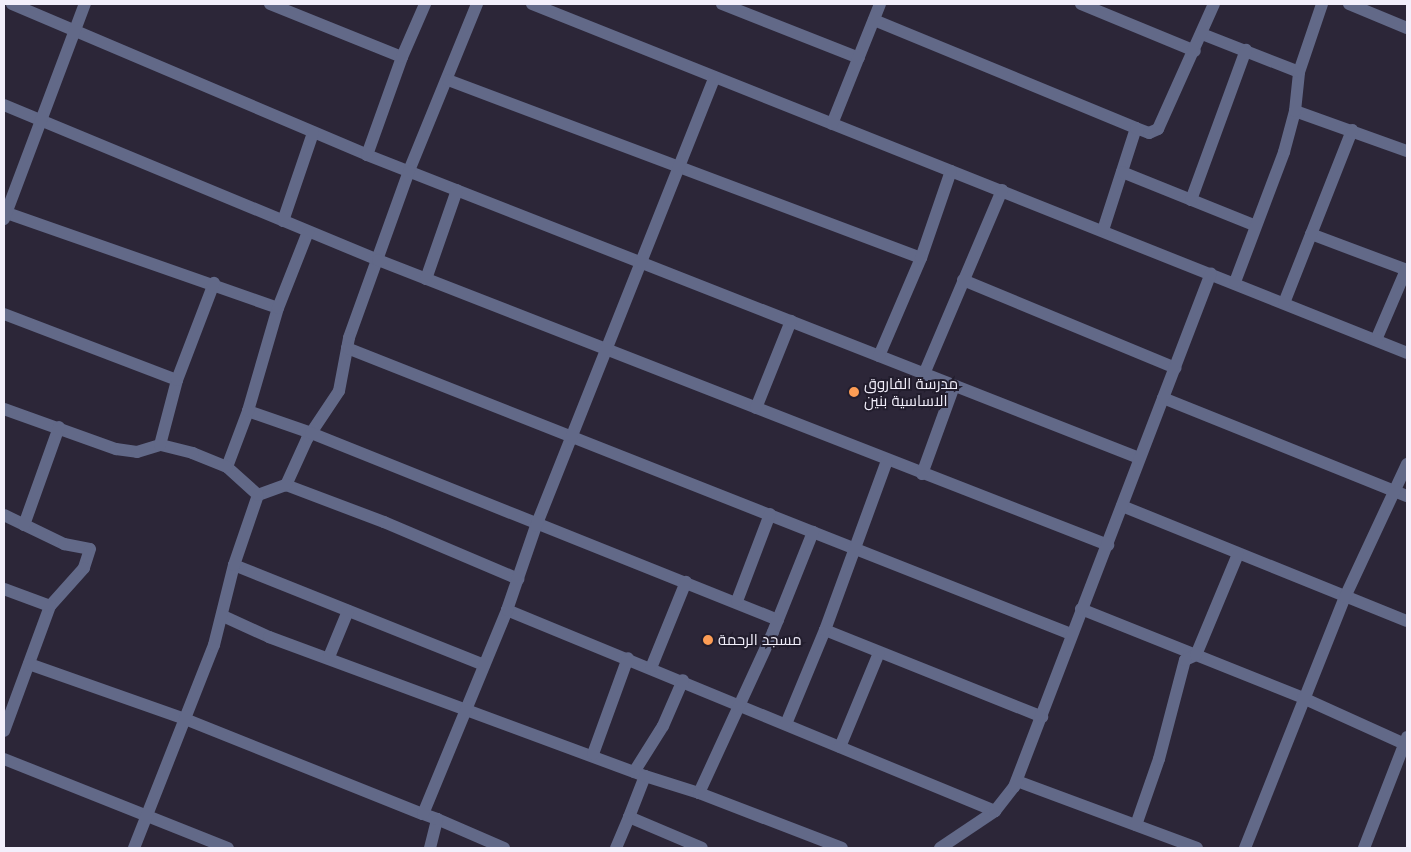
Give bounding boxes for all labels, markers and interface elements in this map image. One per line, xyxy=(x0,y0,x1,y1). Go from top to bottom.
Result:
place label: مدرسة الفاروق الاساسية بنين xyxy=(864,374,958,409)
marker: مدرسة الفاروق الاساسية بنين xyxy=(848,386,860,398)
place label: مسجد الرحمة xyxy=(718,631,802,649)
marker: مسجد الرحمة xyxy=(702,634,714,646)

